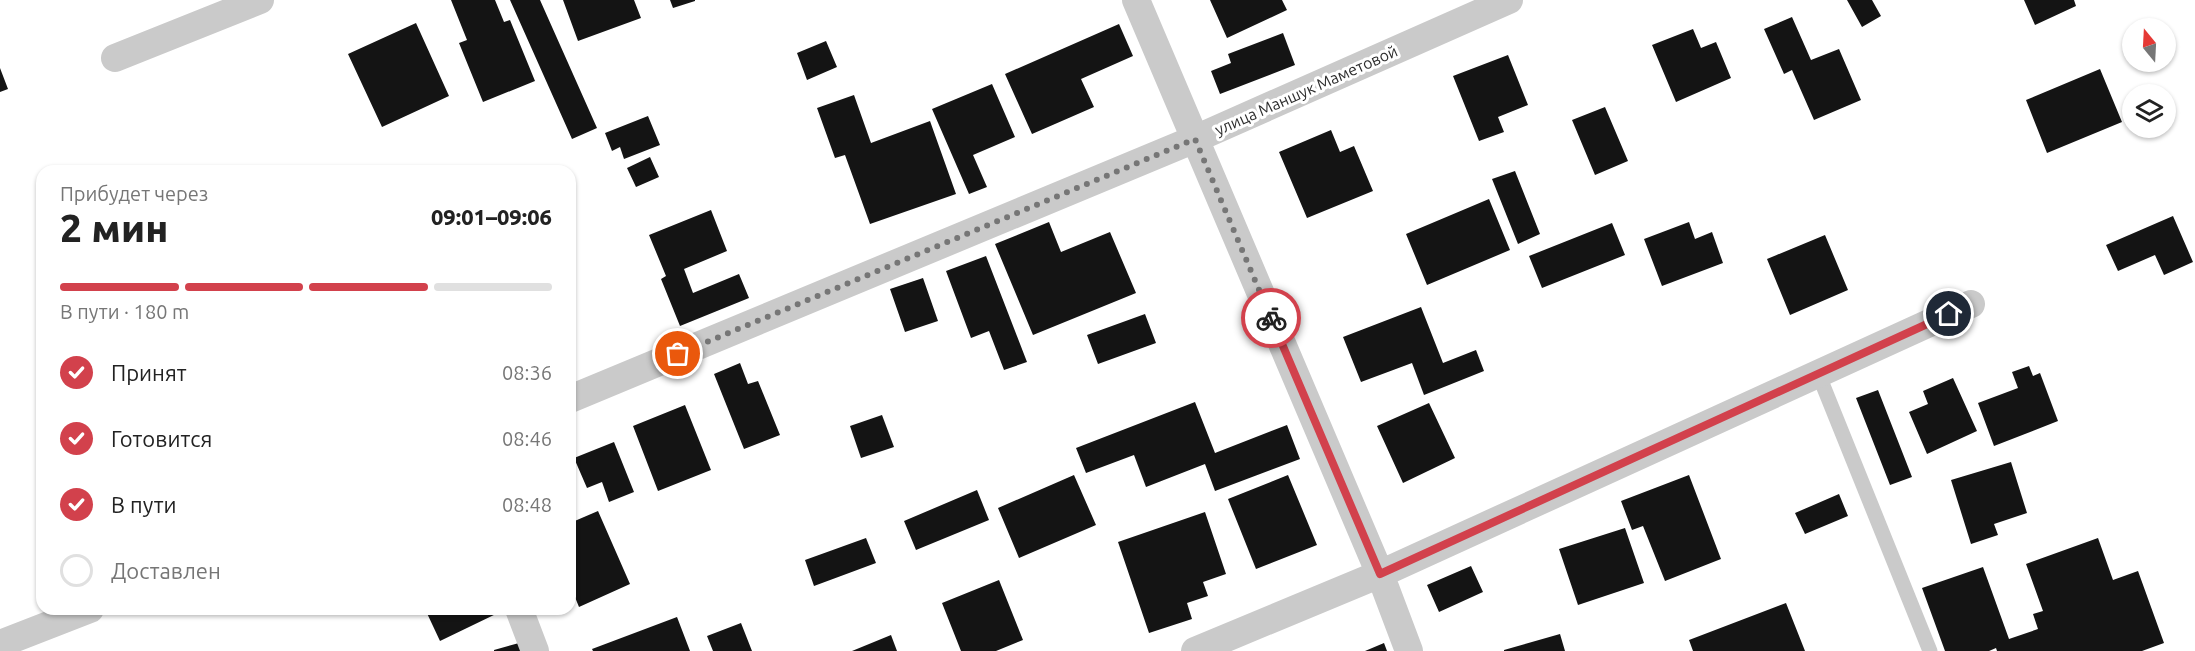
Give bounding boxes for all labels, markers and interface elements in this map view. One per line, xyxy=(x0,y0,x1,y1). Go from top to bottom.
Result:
north arrow xyxy=(2122,18,2176,72)
map controls xyxy=(2122,18,2176,138)
street label: улица Маншук Маметовой xyxy=(1212,41,1400,139)
button: layers xyxy=(2122,84,2176,138)
text: Прибудет через xyxy=(60,182,208,205)
text: 09:01–09:06 xyxy=(431,204,552,229)
text: 2 мин xyxy=(60,206,168,249)
courier xyxy=(1241,288,1301,348)
pin xyxy=(1923,288,1974,339)
icon: home xyxy=(1932,297,1965,330)
text: В пути · 180 m xyxy=(60,300,189,323)
icon: bike xyxy=(1255,302,1288,335)
pin xyxy=(652,328,703,379)
icon: bag xyxy=(661,337,694,370)
icon: check xyxy=(60,356,93,389)
text: Принят xyxy=(111,360,187,385)
text: 08:36 xyxy=(502,361,552,384)
icon: check xyxy=(60,422,93,455)
text: Готовится xyxy=(111,426,212,451)
text: 08:46 xyxy=(502,427,552,450)
icon: check xyxy=(60,488,93,521)
text: В пути xyxy=(111,492,177,517)
text: 08:48 xyxy=(502,493,552,516)
text: Доставлен xyxy=(111,558,221,583)

